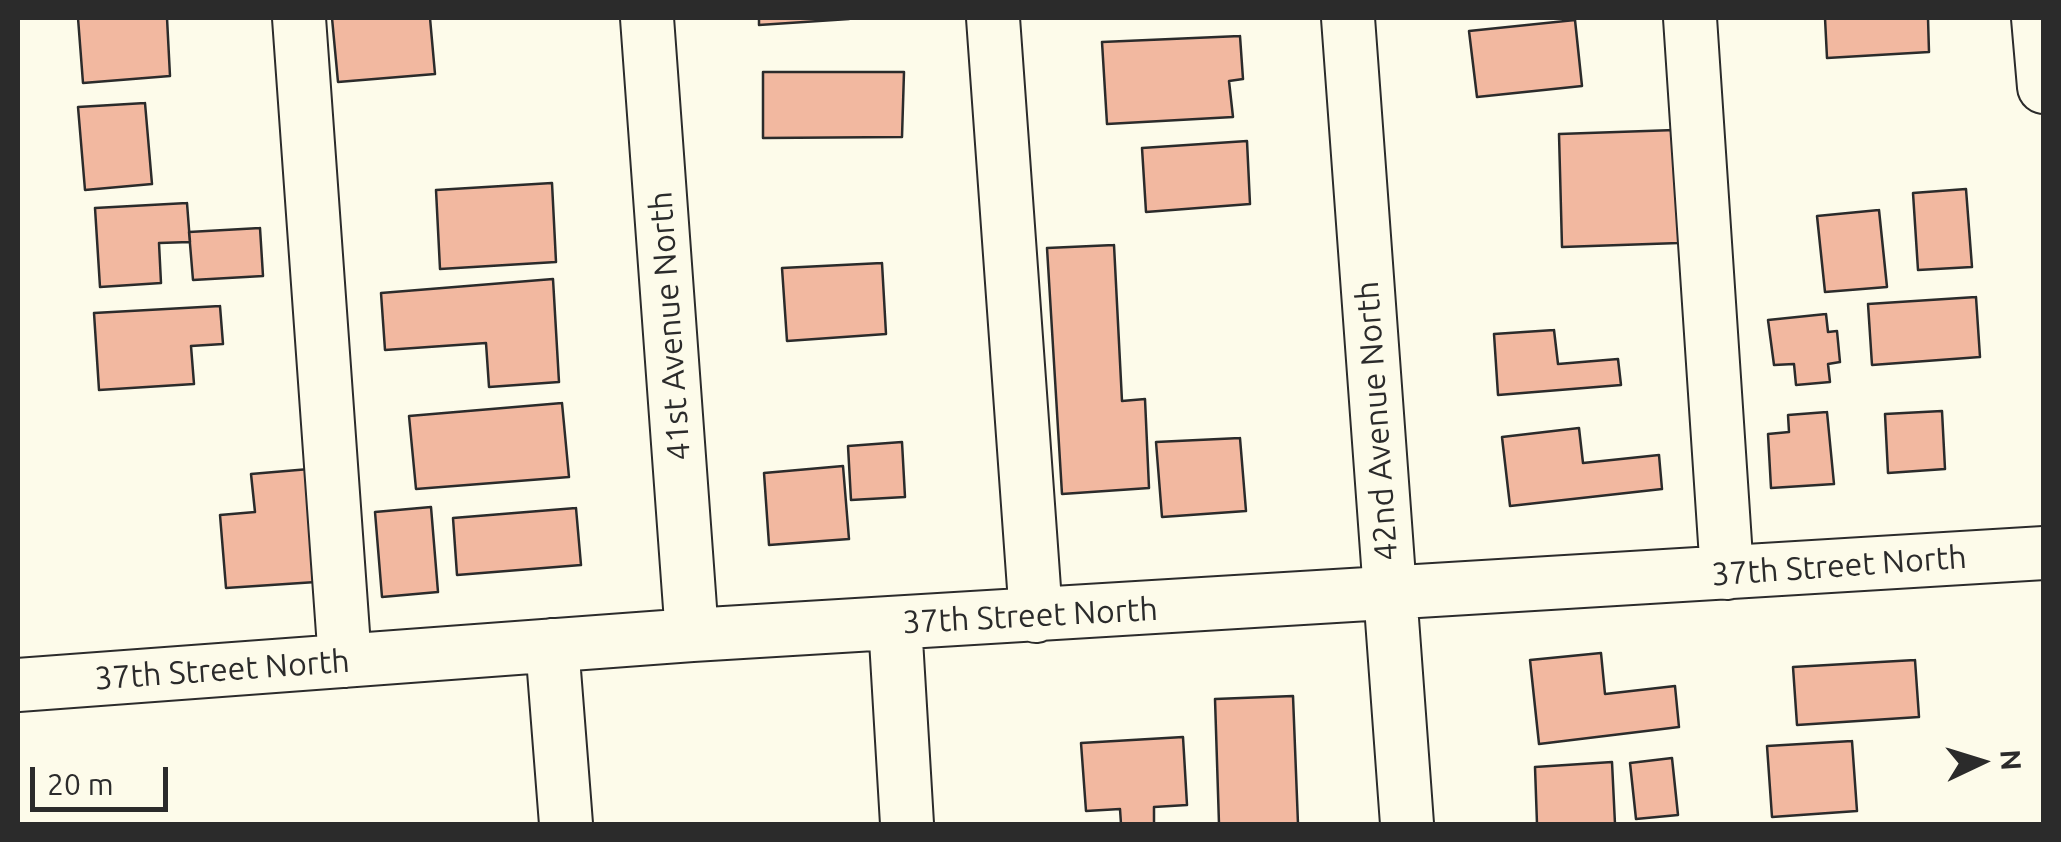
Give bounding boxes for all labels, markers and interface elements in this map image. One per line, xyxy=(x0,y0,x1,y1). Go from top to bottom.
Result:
street label: 41st Avenue North xyxy=(641,190,699,462)
street label: 42nd Avenue North xyxy=(1348,280,1406,562)
street label: 37th Street North xyxy=(1710,538,1968,594)
street label: 37th Street North xyxy=(901,590,1159,642)
street label: 37th Street North xyxy=(93,642,351,698)
north arrow xyxy=(1931,712,2031,812)
scale bar xyxy=(35,747,172,809)
text: N xyxy=(1995,748,2028,771)
text: 20 m xyxy=(47,767,114,801)

